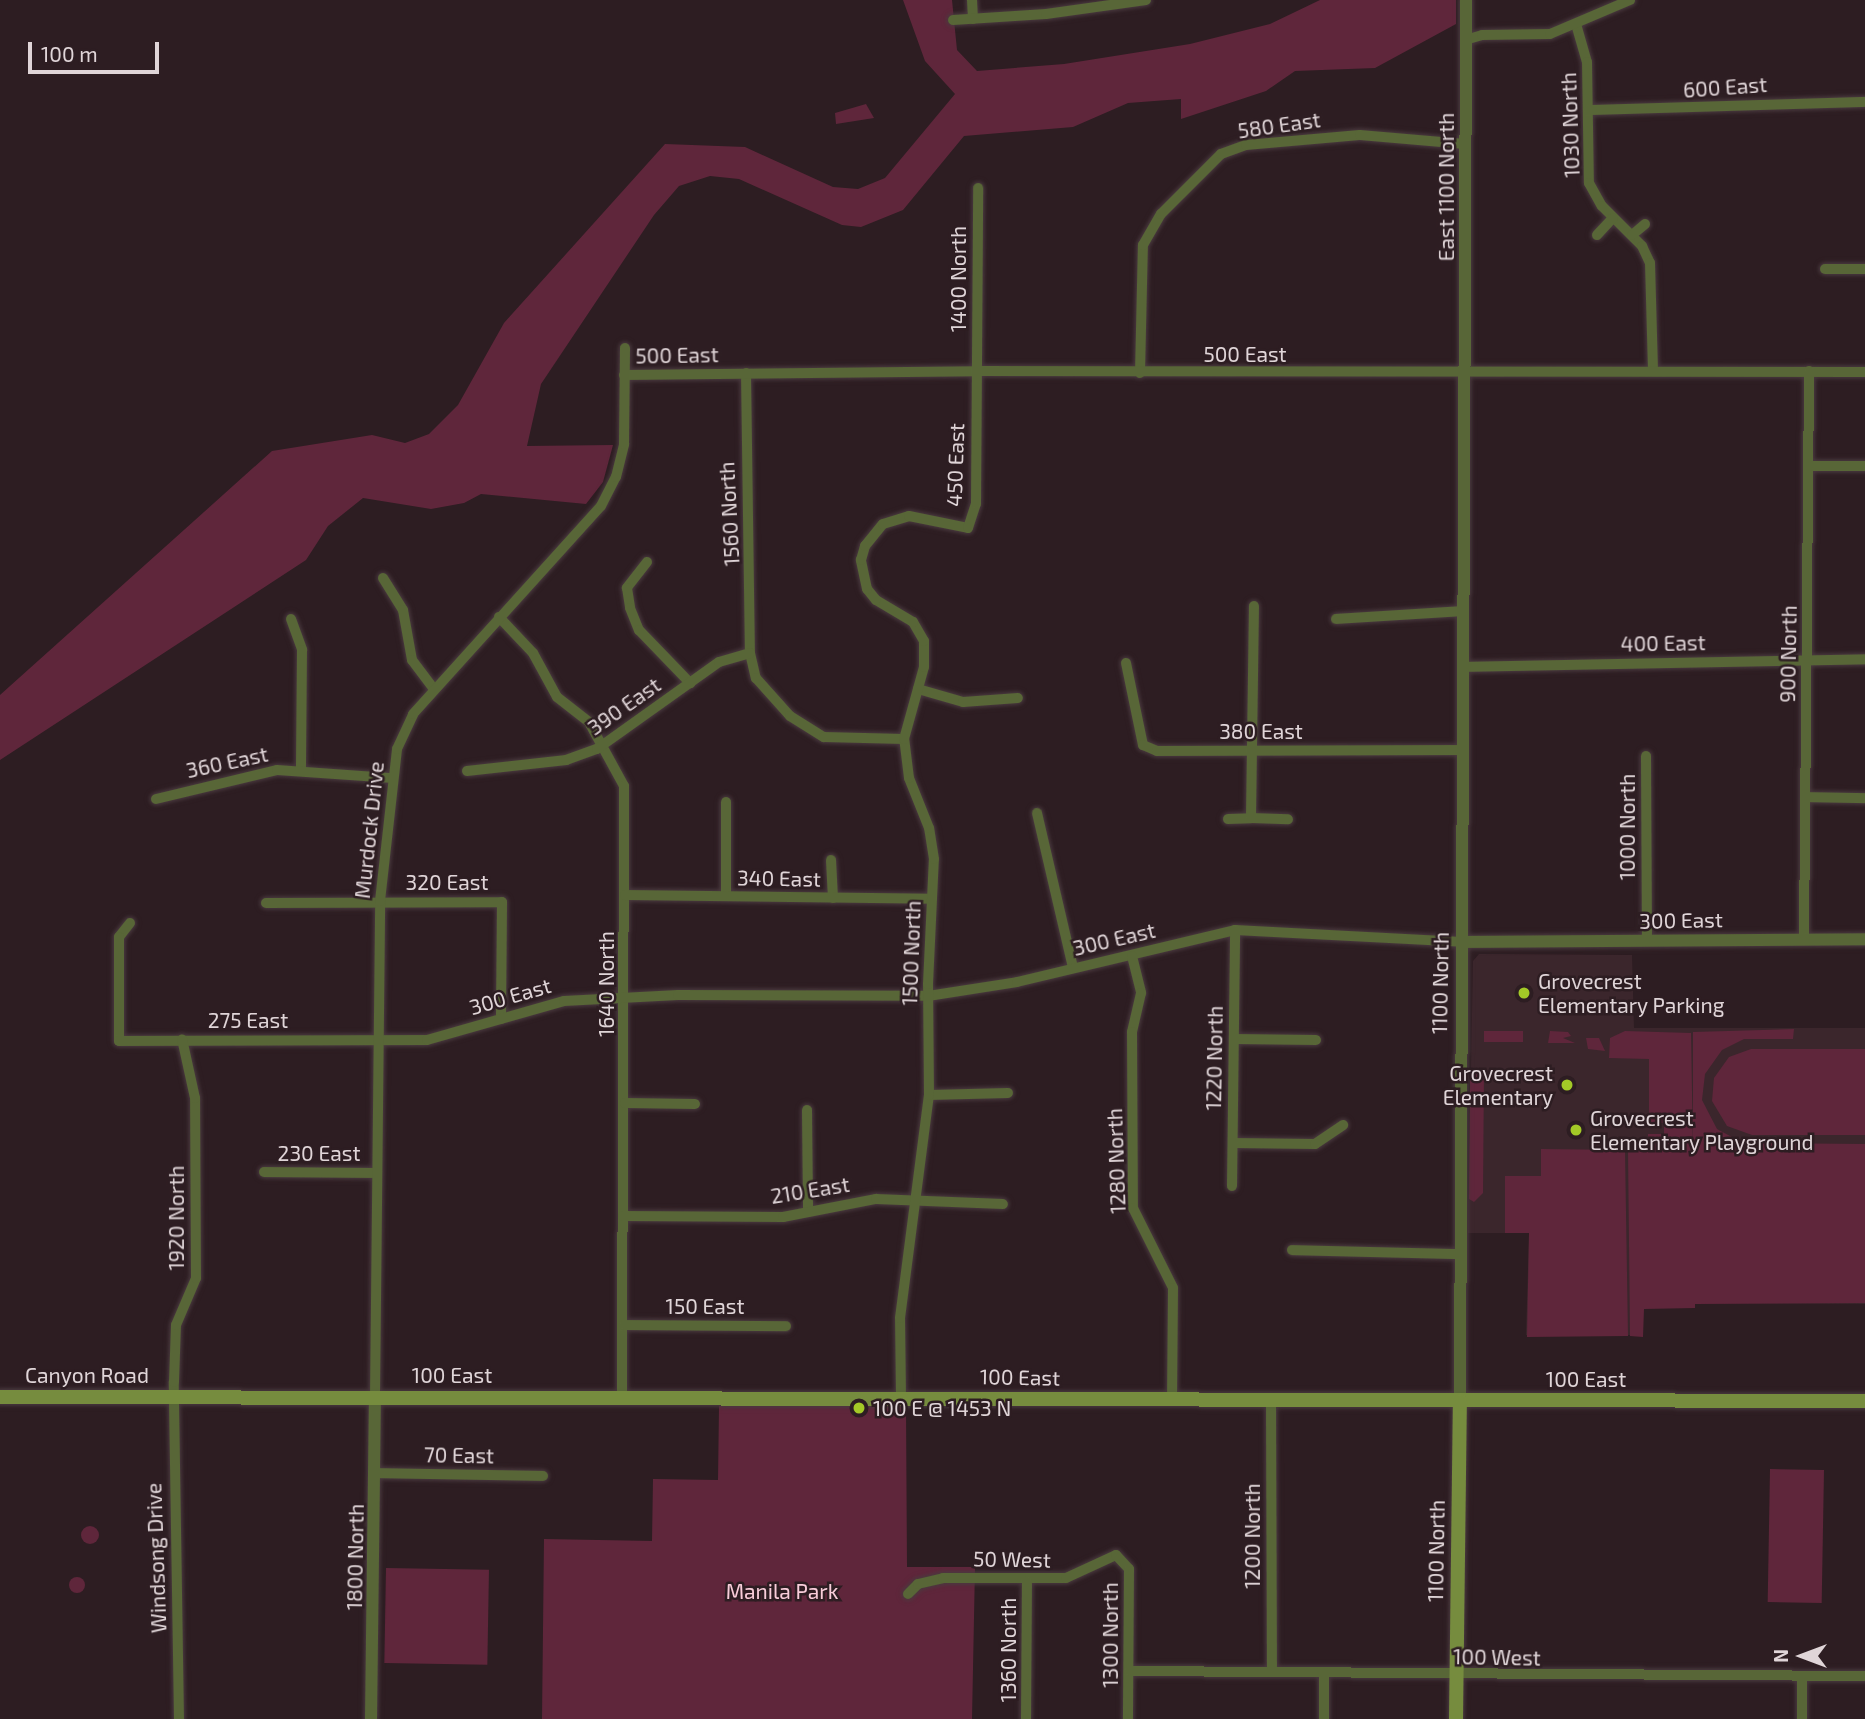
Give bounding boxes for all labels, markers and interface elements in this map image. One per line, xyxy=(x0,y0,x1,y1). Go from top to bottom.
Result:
scale bar xyxy=(32,28,163,72)
text: 100 m xyxy=(41,41,98,66)
street label: 1030 North xyxy=(1556,72,1584,178)
street label: 600 East xyxy=(1682,72,1768,102)
street label: 580 East xyxy=(1236,107,1322,143)
street label: East 1100 North xyxy=(1433,113,1459,261)
street label: 1400 North xyxy=(945,226,971,332)
street label: 500 East xyxy=(1203,341,1287,367)
street label: 500 East xyxy=(635,342,719,368)
street label: 450 East xyxy=(941,423,969,507)
street label: 1560 North xyxy=(714,461,744,567)
street label: 900 North xyxy=(1775,605,1801,703)
street label: 400 East xyxy=(1620,630,1706,656)
street label: 390 East xyxy=(583,672,665,740)
street label: 380 East xyxy=(1219,718,1303,744)
street label: 360 East xyxy=(184,741,270,783)
street label: Murdock Drive xyxy=(349,760,389,900)
street label: 1000 North xyxy=(1614,774,1640,880)
street label: 340 East xyxy=(737,865,821,891)
street label: 320 East xyxy=(406,869,488,895)
street label: 1500 North xyxy=(897,900,925,1006)
street label: 300 East xyxy=(1639,907,1723,933)
street label: 300 East xyxy=(1070,917,1158,961)
street label: 1640 North xyxy=(593,931,619,1037)
street label: 1100 North xyxy=(1427,932,1453,1034)
place label: Grovecrest Elementary Parking xyxy=(1538,968,1725,1018)
street label: 300 East xyxy=(466,972,554,1020)
marker: Grovecrest Elementary Parking xyxy=(1516,985,1532,1001)
street label: 1220 North xyxy=(1200,1005,1228,1111)
street label: 275 East xyxy=(208,1007,288,1033)
place label: Grovecrest Elementary xyxy=(1443,1060,1553,1110)
marker: Grovecrest Elementary xyxy=(1559,1077,1575,1093)
place label: Grovecrest Elementary Playground xyxy=(1590,1105,1814,1155)
street label: 1280 North xyxy=(1102,1108,1130,1214)
marker: Grovecrest Elementary Playground xyxy=(1568,1122,1584,1138)
street label: 230 East xyxy=(278,1140,360,1166)
street label: 1920 North xyxy=(163,1166,189,1270)
street label: 210 East xyxy=(769,1171,851,1209)
street label: 150 East xyxy=(666,1293,744,1319)
street label: Canyon Road xyxy=(25,1362,149,1388)
street label: 100 East xyxy=(412,1362,492,1388)
street label: 100 East xyxy=(980,1364,1060,1390)
street label: 100 East xyxy=(1546,1366,1626,1392)
place label: 100 E @ 1453 N xyxy=(873,1395,1011,1421)
marker: 100 E @ 1453 N xyxy=(851,1400,867,1416)
street label: 70 East xyxy=(424,1442,494,1468)
street label: Windsong Drive xyxy=(141,1482,171,1634)
street label: 1200 North xyxy=(1239,1483,1265,1589)
street label: 1100 North xyxy=(1423,1500,1449,1602)
street label: 1800 North xyxy=(341,1504,369,1610)
street label: 50 West xyxy=(973,1546,1051,1572)
park label: Manila Park xyxy=(726,1578,838,1604)
street label: 1300 North xyxy=(1097,1582,1123,1688)
street label: 1360 North xyxy=(995,1598,1021,1702)
north arrow xyxy=(1767,1621,1837,1691)
street label: 100 West xyxy=(1453,1644,1541,1670)
text: N xyxy=(1769,1649,1792,1663)

